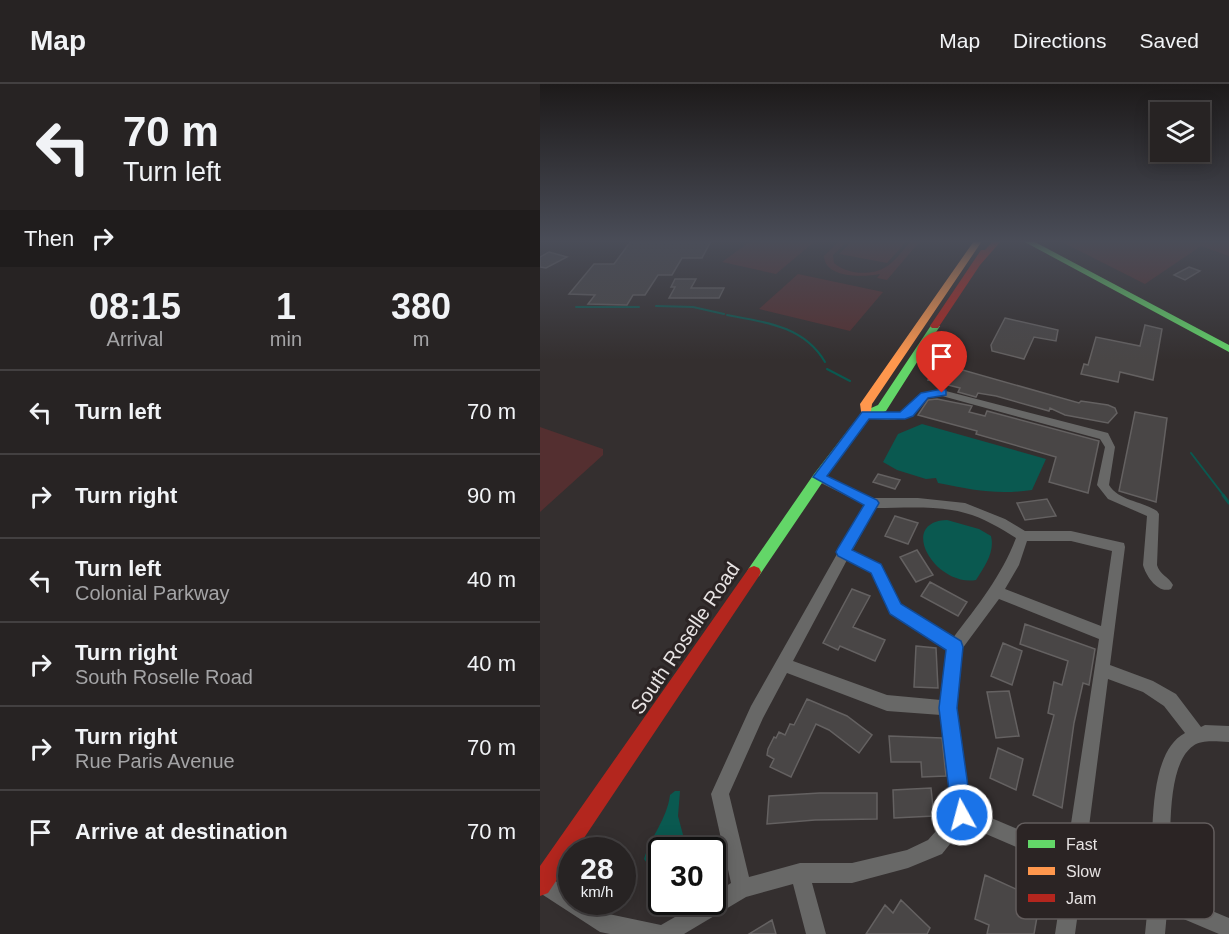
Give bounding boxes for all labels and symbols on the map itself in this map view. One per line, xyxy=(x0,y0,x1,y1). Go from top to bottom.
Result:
pin xyxy=(916,331,967,393)
street label: South Roselle Road xyxy=(626,558,744,718)
position arrow xyxy=(930,783,994,847)
legend xyxy=(1016,823,1214,919)
text: Fast xyxy=(1066,836,1098,853)
speed limit sign: 30 xyxy=(648,837,726,915)
text: Slow xyxy=(1066,863,1101,880)
text: Jam xyxy=(1066,890,1096,907)

